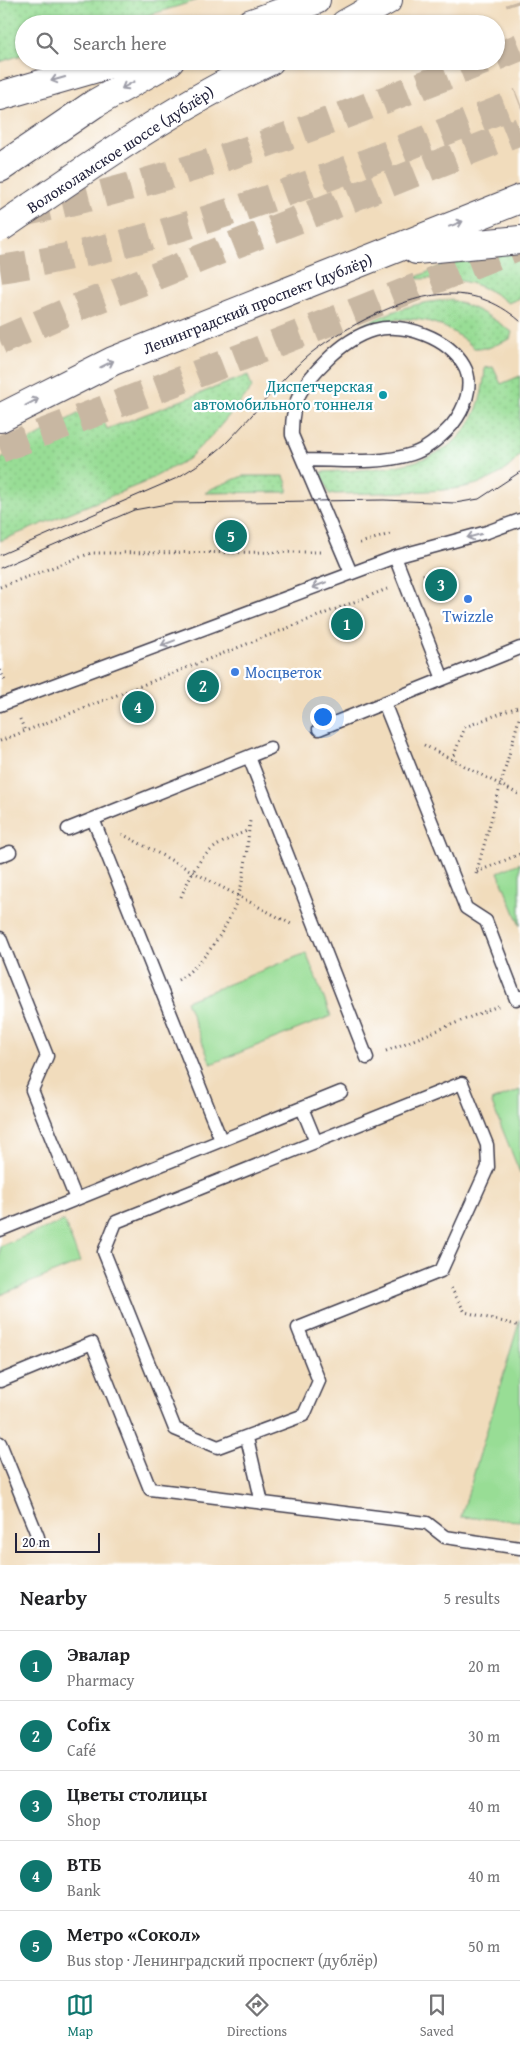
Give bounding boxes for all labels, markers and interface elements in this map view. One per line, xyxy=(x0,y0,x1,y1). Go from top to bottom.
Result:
search box xyxy=(15,15,505,70)
icon: search xyxy=(33,29,61,57)
text: Search here xyxy=(73,29,167,57)
one-way arrow xyxy=(50,75,66,85)
street label: Волоколамское шоссе (дублёр) xyxy=(22,79,218,219)
one-way arrow xyxy=(121,80,135,90)
one-way arrow xyxy=(448,219,463,228)
street label: Ленинградский проспект (дублёр) xyxy=(139,247,376,360)
one-way arrow xyxy=(99,358,114,368)
place label: Диспетчерская автомобильного тоннеля xyxy=(193,374,373,416)
marker: Диспетчерская автомобильного тоннеля xyxy=(377,389,389,401)
one-way arrow xyxy=(24,397,39,407)
pin: 5 xyxy=(215,517,247,555)
one-way arrow xyxy=(466,531,482,541)
pin: 3 xyxy=(425,566,457,604)
one-way arrow xyxy=(312,581,328,590)
marker: Twizzle xyxy=(462,593,474,605)
place label: Twizzle xyxy=(443,604,493,628)
pin: 1 xyxy=(331,605,363,643)
one-way arrow xyxy=(160,639,176,648)
place label: Мосцветок xyxy=(245,660,322,684)
marker: Мосцветок xyxy=(229,666,241,678)
pin: 2 xyxy=(187,667,219,705)
pin: 4 xyxy=(122,688,154,726)
your location xyxy=(310,704,336,730)
scale bar xyxy=(15,1530,100,1553)
text: 20 m xyxy=(22,1532,50,1552)
text: Nearby xyxy=(20,1582,87,1613)
text: 5 results xyxy=(443,1586,500,1610)
text: Эвалар xyxy=(67,1640,130,1668)
text: 1 xyxy=(32,1654,40,1678)
text: 20 m xyxy=(468,1654,500,1678)
text: Pharmacy xyxy=(67,1668,134,1692)
text: Cofix xyxy=(67,1710,110,1738)
text: 2 xyxy=(32,1724,40,1748)
text: 30 m xyxy=(468,1724,500,1748)
text: Café xyxy=(67,1738,96,1762)
text: Цветы столицы xyxy=(67,1780,207,1808)
text: 3 xyxy=(32,1794,40,1818)
text: 40 m xyxy=(468,1794,500,1818)
text: Shop xyxy=(67,1808,101,1832)
text: ВТБ xyxy=(67,1850,102,1878)
text: 4 xyxy=(32,1864,40,1888)
text: 40 m xyxy=(468,1864,500,1888)
text: Bank xyxy=(67,1878,101,1902)
text: Метро «Сокол» xyxy=(67,1920,201,1948)
text: 5 xyxy=(32,1934,40,1958)
text: 50 m xyxy=(468,1934,500,1958)
text: Bus stop · Ленинградский проспект (дублёр) xyxy=(67,1948,378,1972)
tab: Map xyxy=(66,1991,94,2041)
tab: Directions xyxy=(227,1991,287,2041)
tab: Saved xyxy=(420,1991,454,2041)

